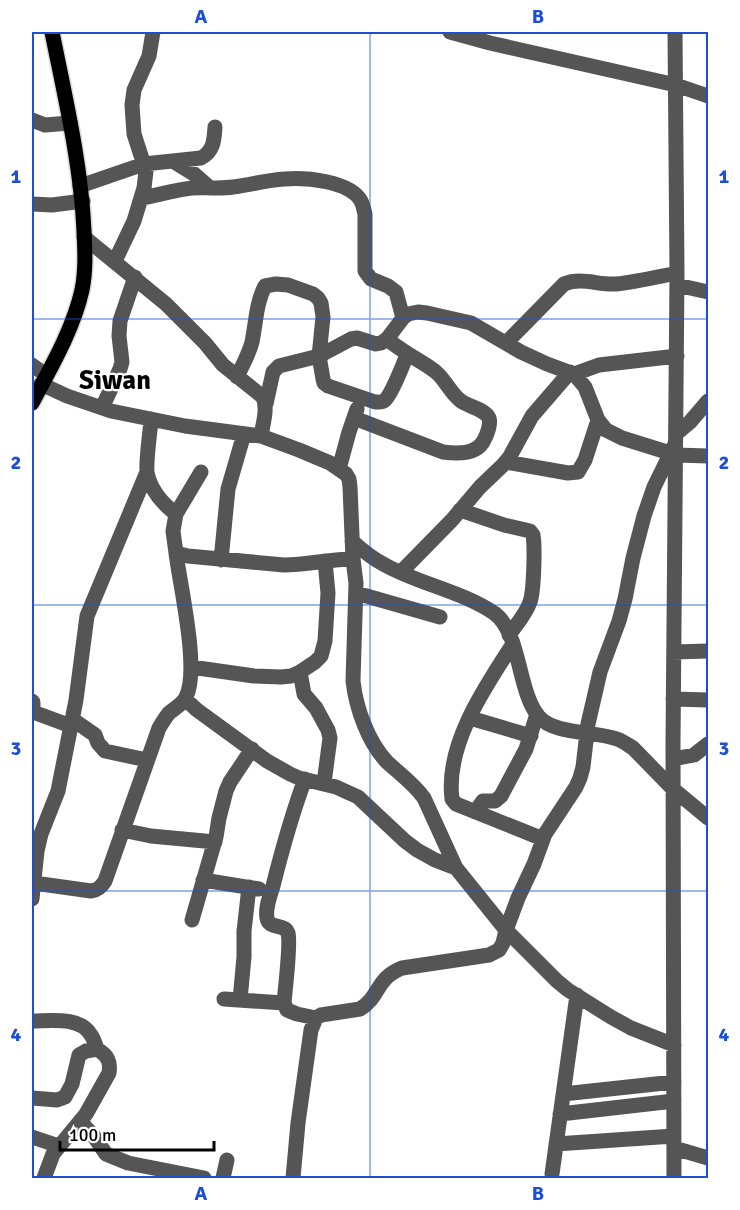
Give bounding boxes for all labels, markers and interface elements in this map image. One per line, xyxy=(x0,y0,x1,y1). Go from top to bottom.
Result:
text: A xyxy=(195,4,208,29)
text: B xyxy=(532,4,544,29)
text: 1 xyxy=(11,164,22,189)
text: 1 xyxy=(719,164,730,189)
district label: Siwan xyxy=(79,364,151,397)
text: 2 xyxy=(11,450,21,475)
text: 2 xyxy=(719,450,729,475)
text: 3 xyxy=(11,736,21,761)
text: 3 xyxy=(719,736,729,761)
text: 4 xyxy=(11,1022,22,1047)
text: 4 xyxy=(719,1022,730,1047)
scale bar xyxy=(60,1114,214,1152)
text: 100 m xyxy=(69,1124,116,1146)
text: A xyxy=(195,1181,208,1206)
text: B xyxy=(532,1181,544,1206)

